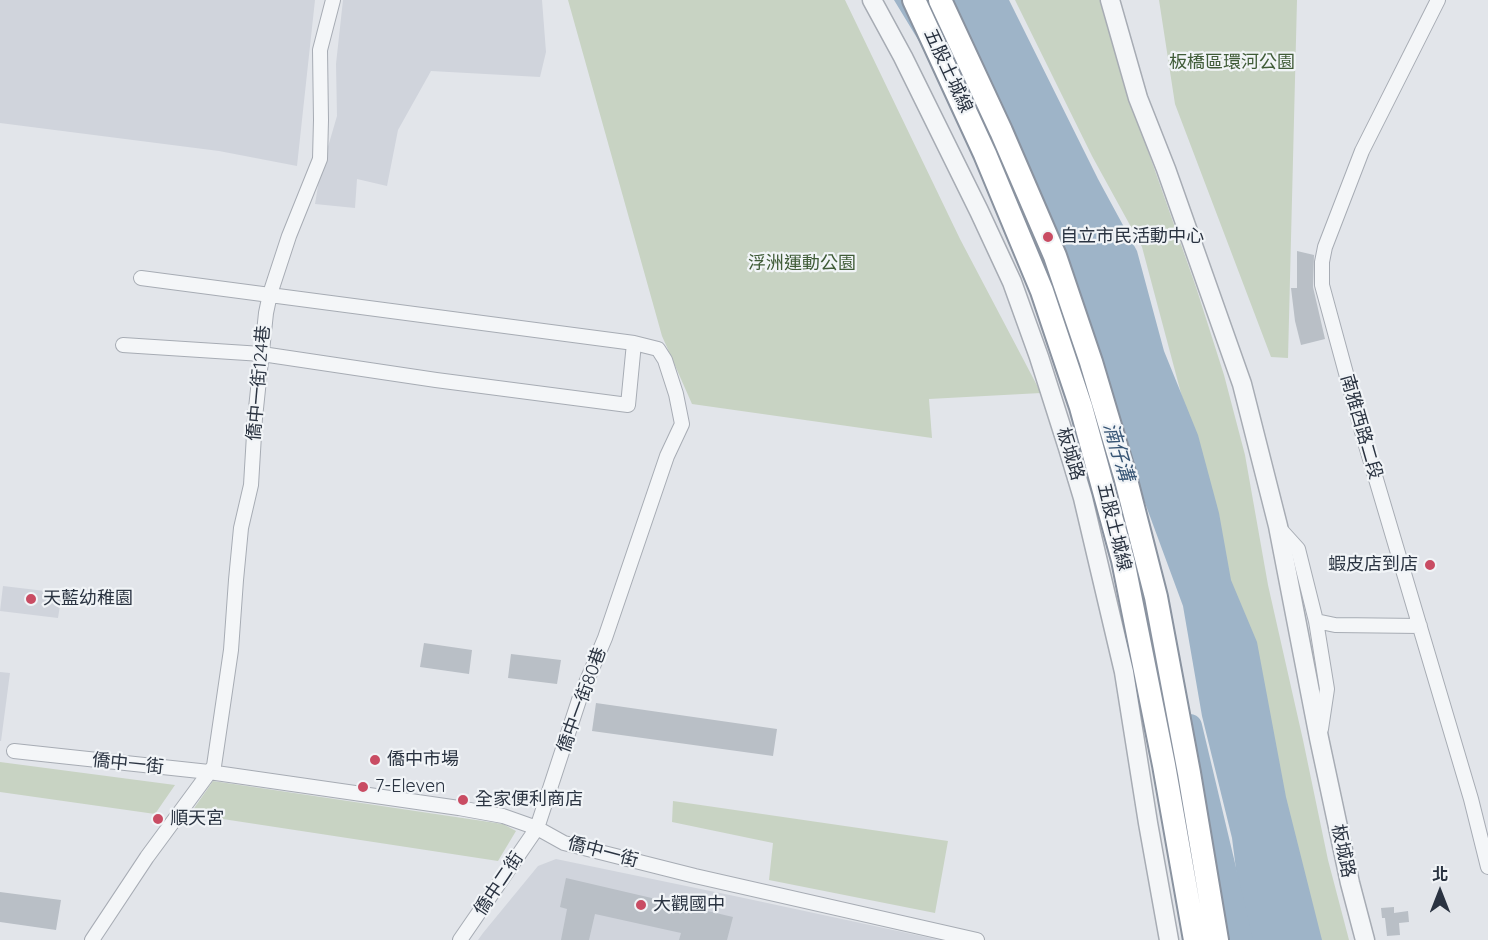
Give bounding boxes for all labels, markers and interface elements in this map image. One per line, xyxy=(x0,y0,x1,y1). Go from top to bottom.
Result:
street label: 五股土城線 xyxy=(919,26,977,116)
park label: 板橋區環河公園 xyxy=(1169,52,1295,74)
place label: 自立市民活動中心 xyxy=(1060,226,1204,248)
marker: 自立市民活動中心 xyxy=(1041,230,1055,244)
park label: 浮洲運動公園 xyxy=(748,253,856,275)
street label: 僑中一街124巷 xyxy=(243,324,275,442)
street label: 南雅西路二段 xyxy=(1336,372,1386,482)
water label: 湳仔溝 xyxy=(1098,420,1138,484)
street label: 板城路 xyxy=(1052,425,1088,483)
street label: 五股土城線 xyxy=(1093,481,1135,573)
place label: 蝦皮店到店 xyxy=(1328,554,1418,576)
marker: 蝦皮店到店 xyxy=(1423,558,1437,572)
place label: 天藍幼稚園 xyxy=(43,588,133,610)
marker: 天藍幼稚園 xyxy=(24,592,38,606)
street label: 僑中一街80巷 xyxy=(553,644,611,756)
street label: 僑中一街 xyxy=(91,749,165,779)
place label: 僑中市場 xyxy=(387,749,459,771)
marker: 僑中市場 xyxy=(368,753,382,767)
place label: 7-Eleven xyxy=(375,776,446,798)
marker: 7-Eleven xyxy=(356,780,370,794)
place label: 全家便利商店 xyxy=(475,789,583,811)
marker: 全家便利商店 xyxy=(456,793,470,807)
place label: 順天宮 xyxy=(170,808,224,830)
marker: 順天宮 xyxy=(151,812,165,826)
street label: 板城路 xyxy=(1327,822,1359,880)
street label: 僑中一街 xyxy=(565,832,641,872)
street label: 僑中二街 xyxy=(470,848,528,920)
north arrow xyxy=(1410,862,1470,922)
text: 北 xyxy=(1432,864,1448,884)
place label: 大觀國中 xyxy=(653,894,725,916)
marker: 大觀國中 xyxy=(634,898,648,912)

